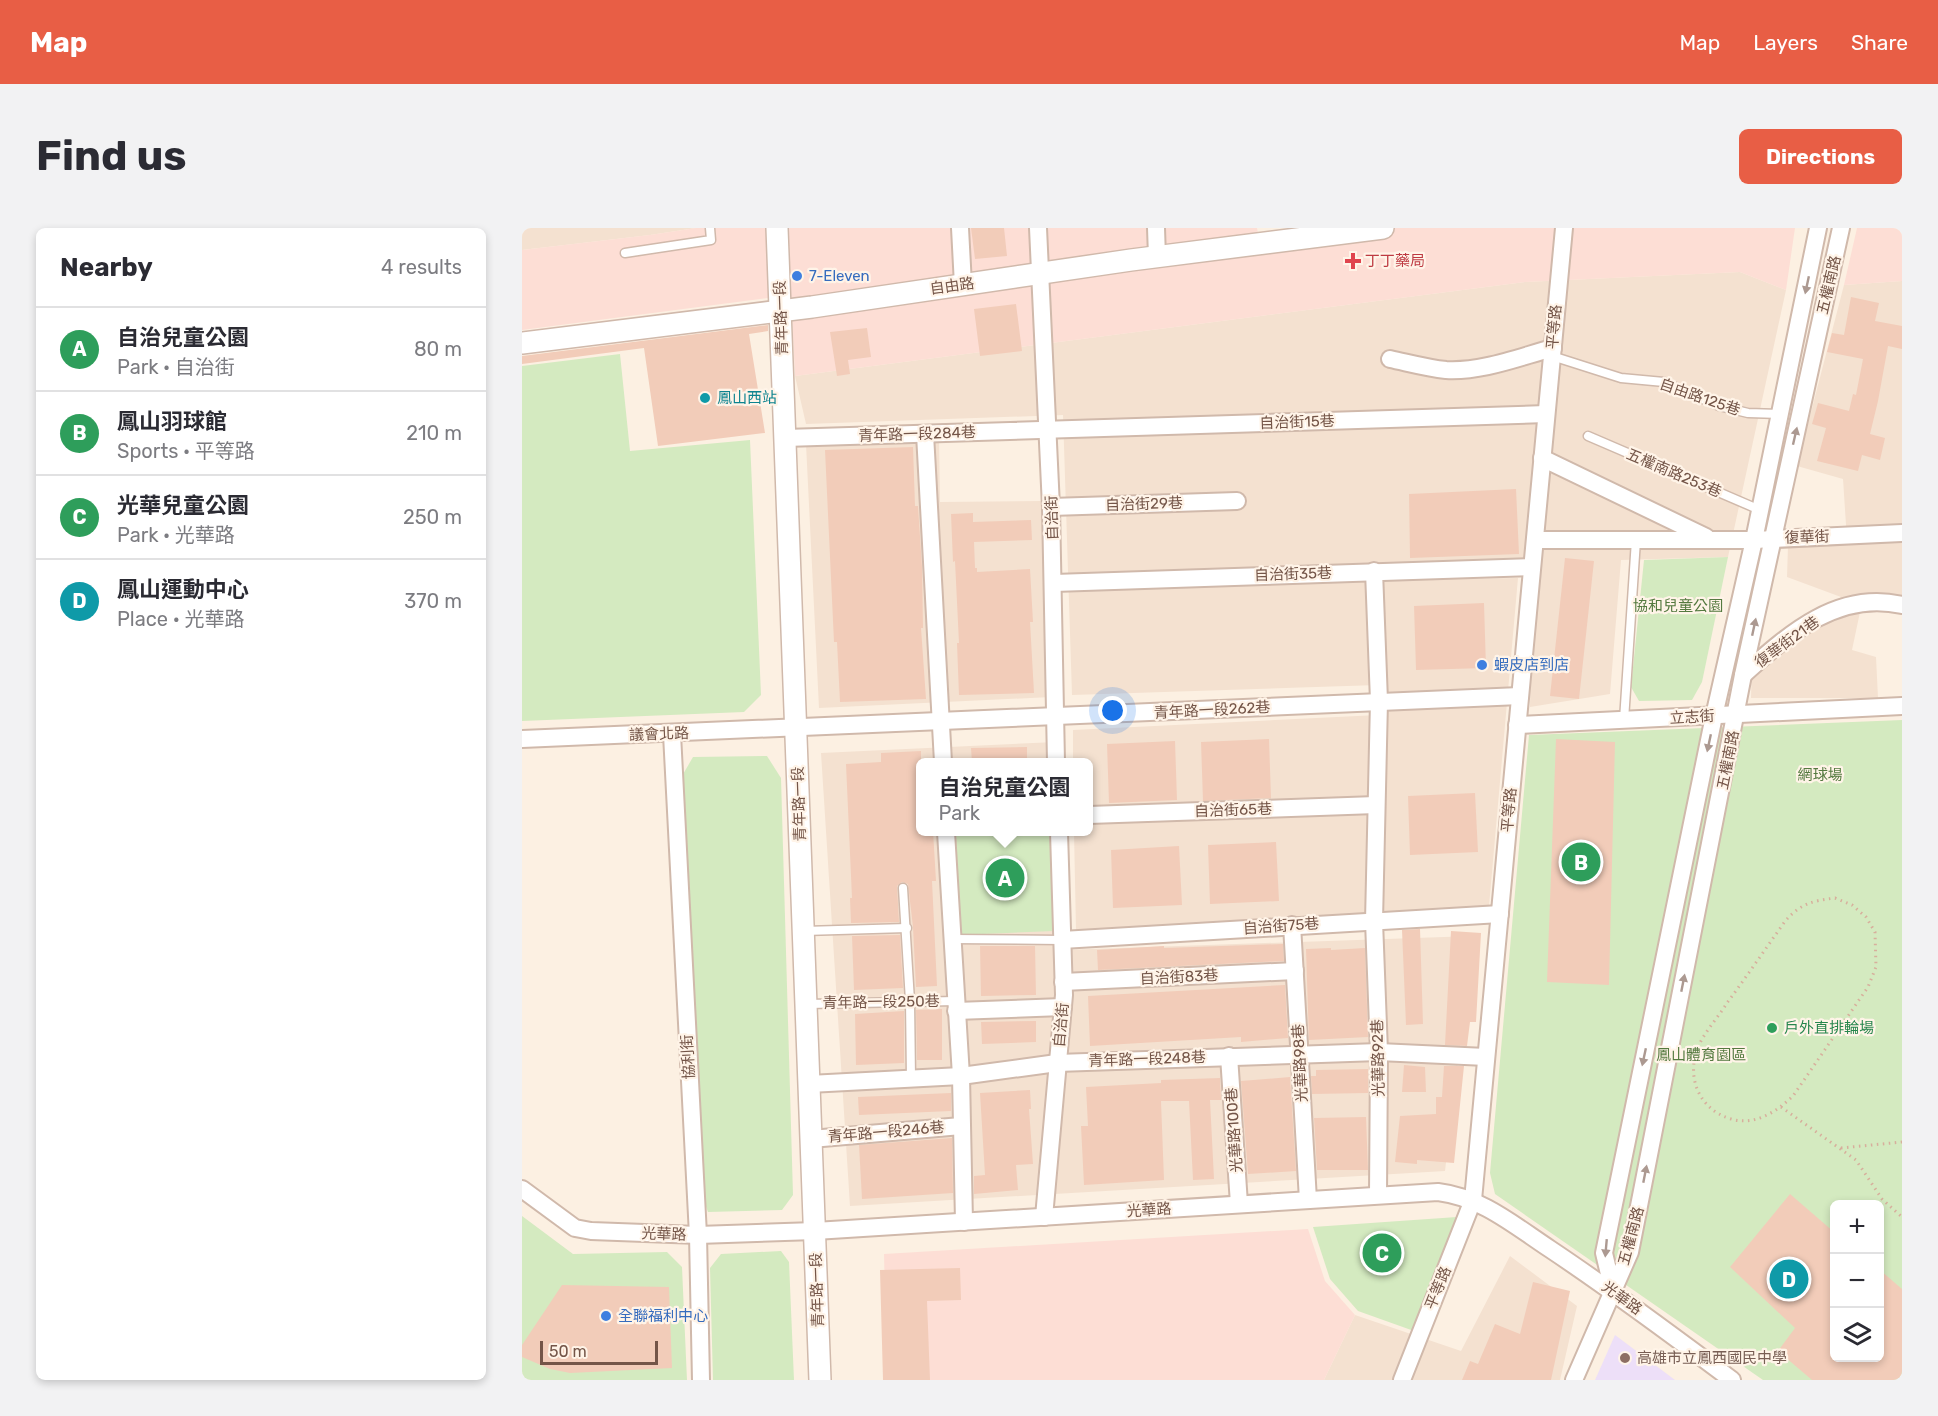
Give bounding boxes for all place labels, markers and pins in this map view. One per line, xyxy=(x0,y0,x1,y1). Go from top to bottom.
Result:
place label: 丁丁藥局 xyxy=(1365,252,1425,270)
marker: 丁丁藥局 xyxy=(1346,254,1360,268)
place label: 7-Eleven xyxy=(809,267,870,285)
marker: 7-Eleven xyxy=(790,269,804,283)
place label: 鳳山西站 xyxy=(717,389,777,407)
marker: 鳳山西站 xyxy=(698,391,712,405)
place label: 蝦皮店到店 xyxy=(1494,656,1569,674)
marker: 蝦皮店到店 xyxy=(1475,658,1489,672)
pin: B xyxy=(1562,840,1600,884)
pin: A xyxy=(986,856,1024,900)
place label: 戶外直排輪場 xyxy=(1784,1019,1874,1037)
marker: 戶外直排輪場 xyxy=(1765,1021,1779,1035)
pin: C xyxy=(1362,1230,1402,1276)
pin: D xyxy=(1770,1256,1808,1302)
place label: 全聯福利中心 xyxy=(618,1307,708,1325)
marker: 全聯福利中心 xyxy=(599,1309,613,1323)
place label: 高雄市立鳳西國民中學 xyxy=(1637,1349,1787,1367)
marker: 高雄市立鳳西國民中學 xyxy=(1618,1351,1632,1365)

